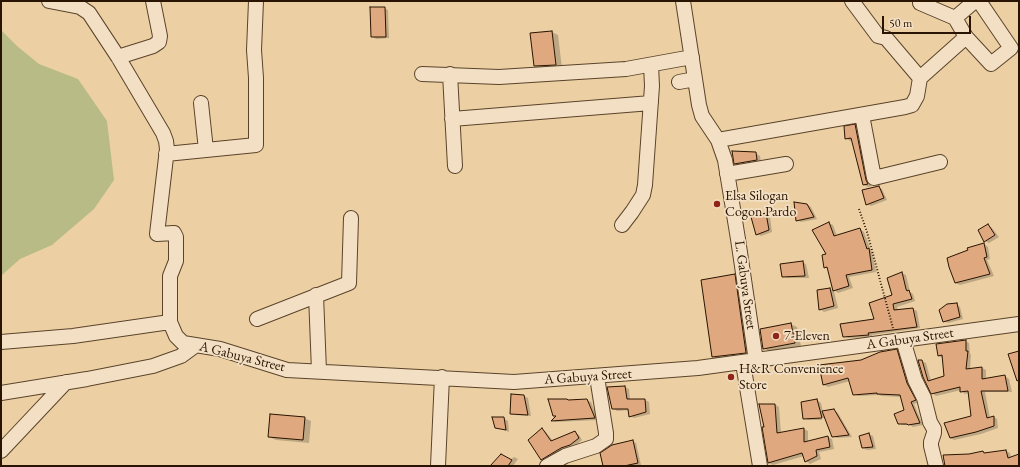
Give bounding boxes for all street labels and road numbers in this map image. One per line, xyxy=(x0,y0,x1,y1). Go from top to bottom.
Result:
street label: L. Gabuya Street xyxy=(730,239,760,331)
street label: A Gabuya Street xyxy=(865,325,955,353)
street label: A Gabuya Street xyxy=(197,338,287,376)
street label: A Gabuya Street xyxy=(544,366,632,388)

